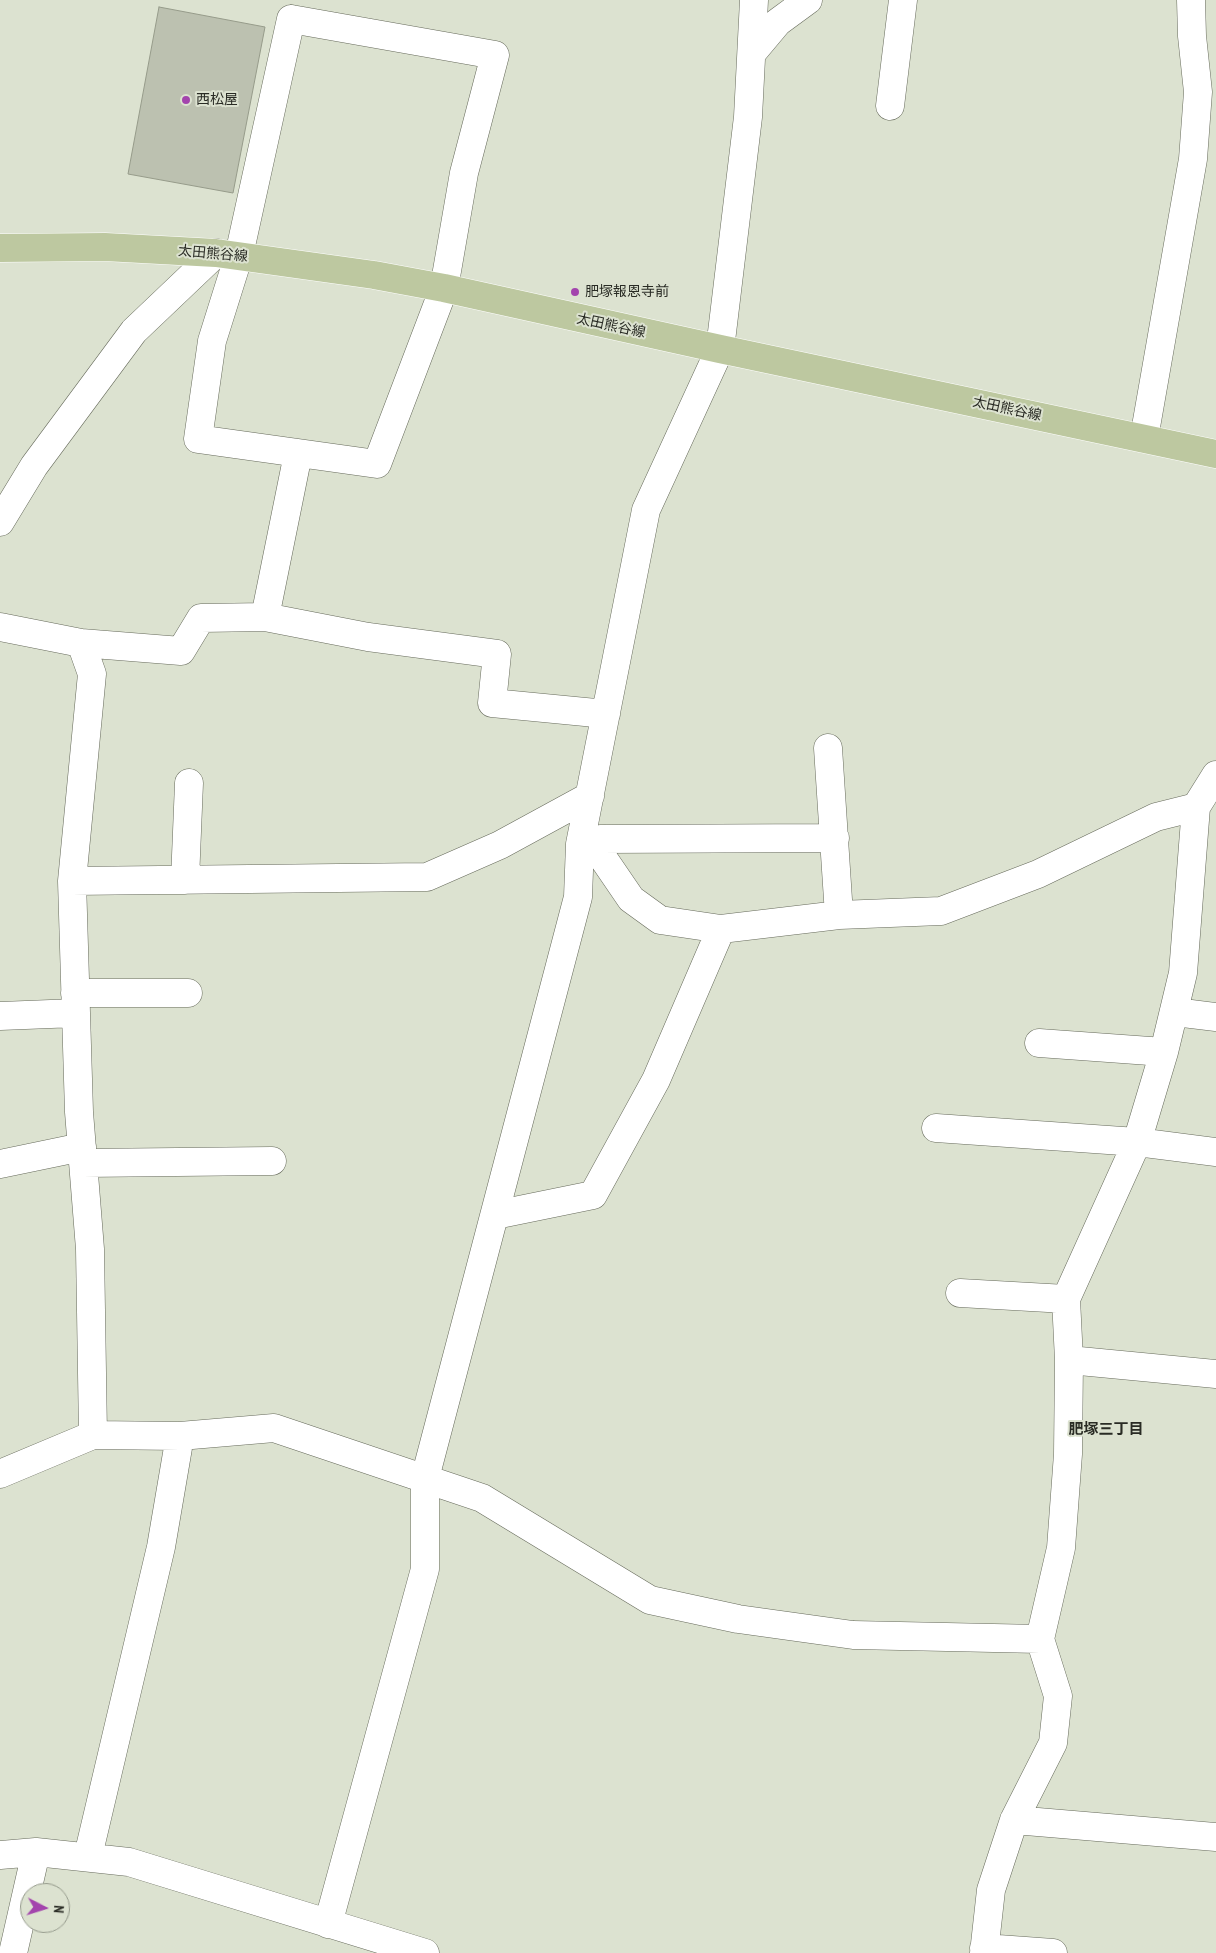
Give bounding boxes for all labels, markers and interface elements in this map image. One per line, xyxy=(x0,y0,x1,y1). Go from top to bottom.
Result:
place label: 西松屋 xyxy=(196,92,238,108)
marker: 西松屋 xyxy=(180,94,192,106)
street label: 太田熊谷線 xyxy=(177,243,249,265)
place label: 肥塚報恩寺前 xyxy=(585,284,669,300)
marker: 肥塚報恩寺前 xyxy=(569,286,581,298)
street label: 太田熊谷線 xyxy=(575,311,647,341)
street label: 太田熊谷線 xyxy=(971,394,1043,424)
district label: 肥塚三丁目 xyxy=(1069,1421,1143,1439)
north arrow xyxy=(20,1883,70,1933)
text: N xyxy=(50,1905,68,1914)

